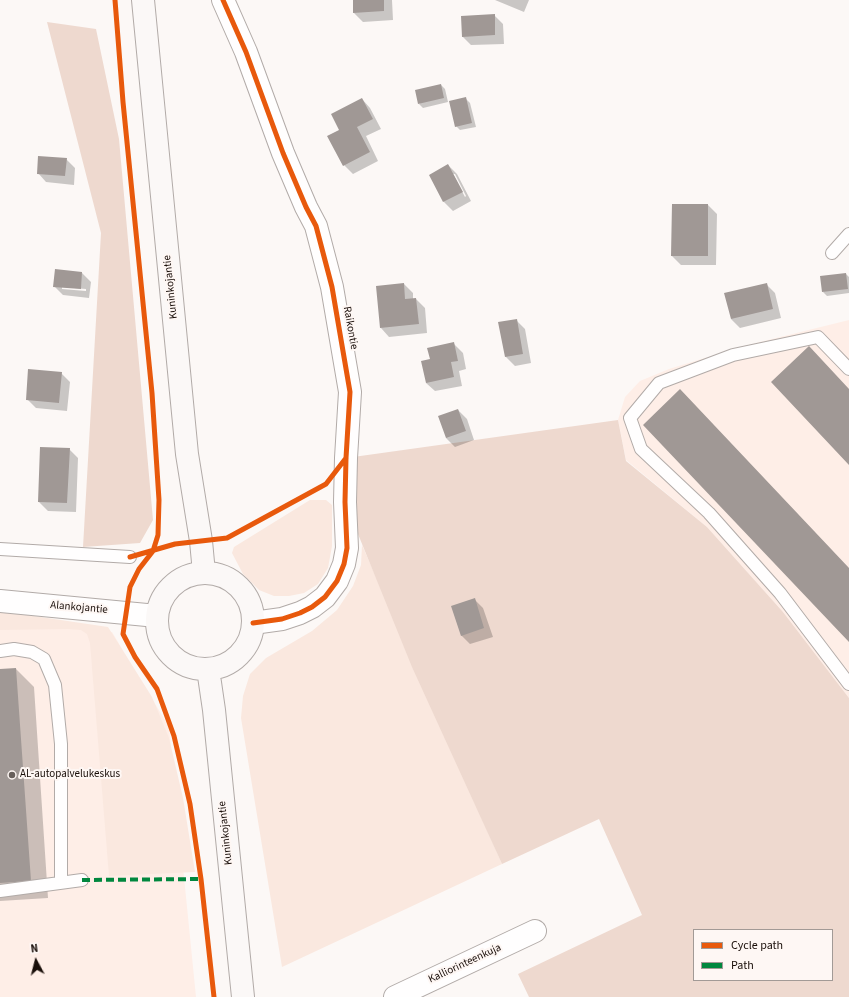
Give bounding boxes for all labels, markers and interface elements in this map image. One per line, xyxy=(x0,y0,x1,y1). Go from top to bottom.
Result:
street label: Kuninkojantie xyxy=(161,254,181,320)
street label: Raikontie xyxy=(340,305,360,351)
street label: Alankojantie xyxy=(50,599,108,617)
place label: AL-autopalvelukeskus xyxy=(20,768,120,782)
marker: AL-autopalvelukeskus xyxy=(7,770,17,780)
street label: Kuninkojantie xyxy=(216,800,236,866)
legend xyxy=(693,929,833,981)
text: Cycle path xyxy=(731,937,783,954)
north arrow xyxy=(16,941,56,981)
text: N xyxy=(30,941,39,956)
street label: Kalliorinteenkuja xyxy=(427,941,503,987)
text: Path xyxy=(731,957,754,974)

